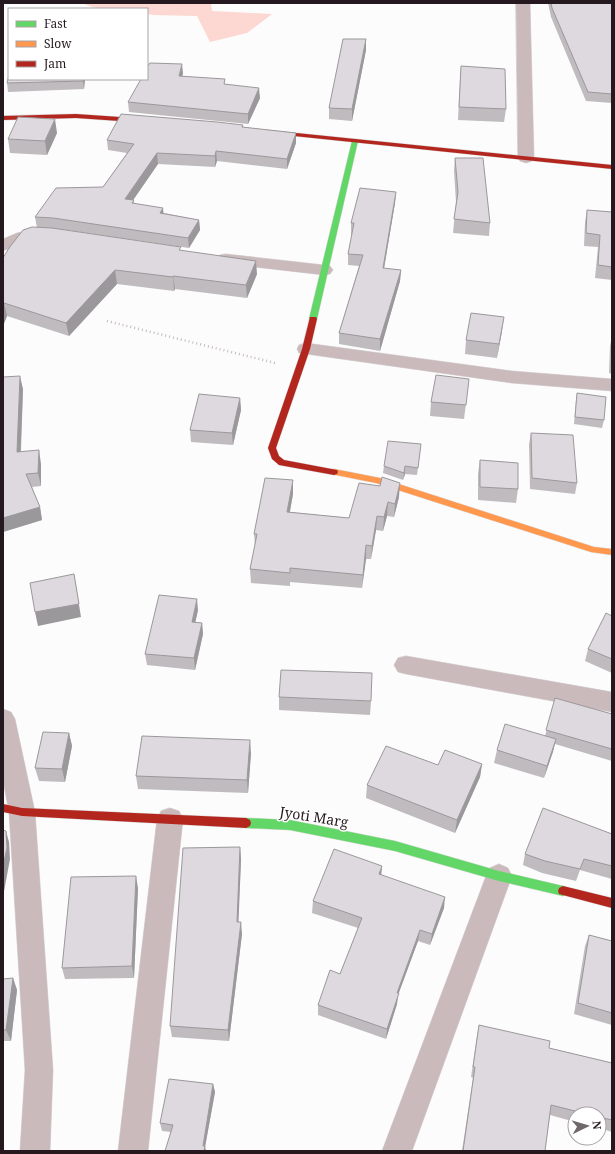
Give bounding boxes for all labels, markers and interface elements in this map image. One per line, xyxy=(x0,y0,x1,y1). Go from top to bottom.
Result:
legend xyxy=(8,8,148,80)
text: Fast xyxy=(44,15,67,32)
text: Slow xyxy=(44,35,72,52)
text: Jam xyxy=(43,55,66,72)
street label: Jyoti Marg xyxy=(277,802,350,831)
north arrow xyxy=(567,1106,607,1146)
text: N xyxy=(590,1120,605,1130)

